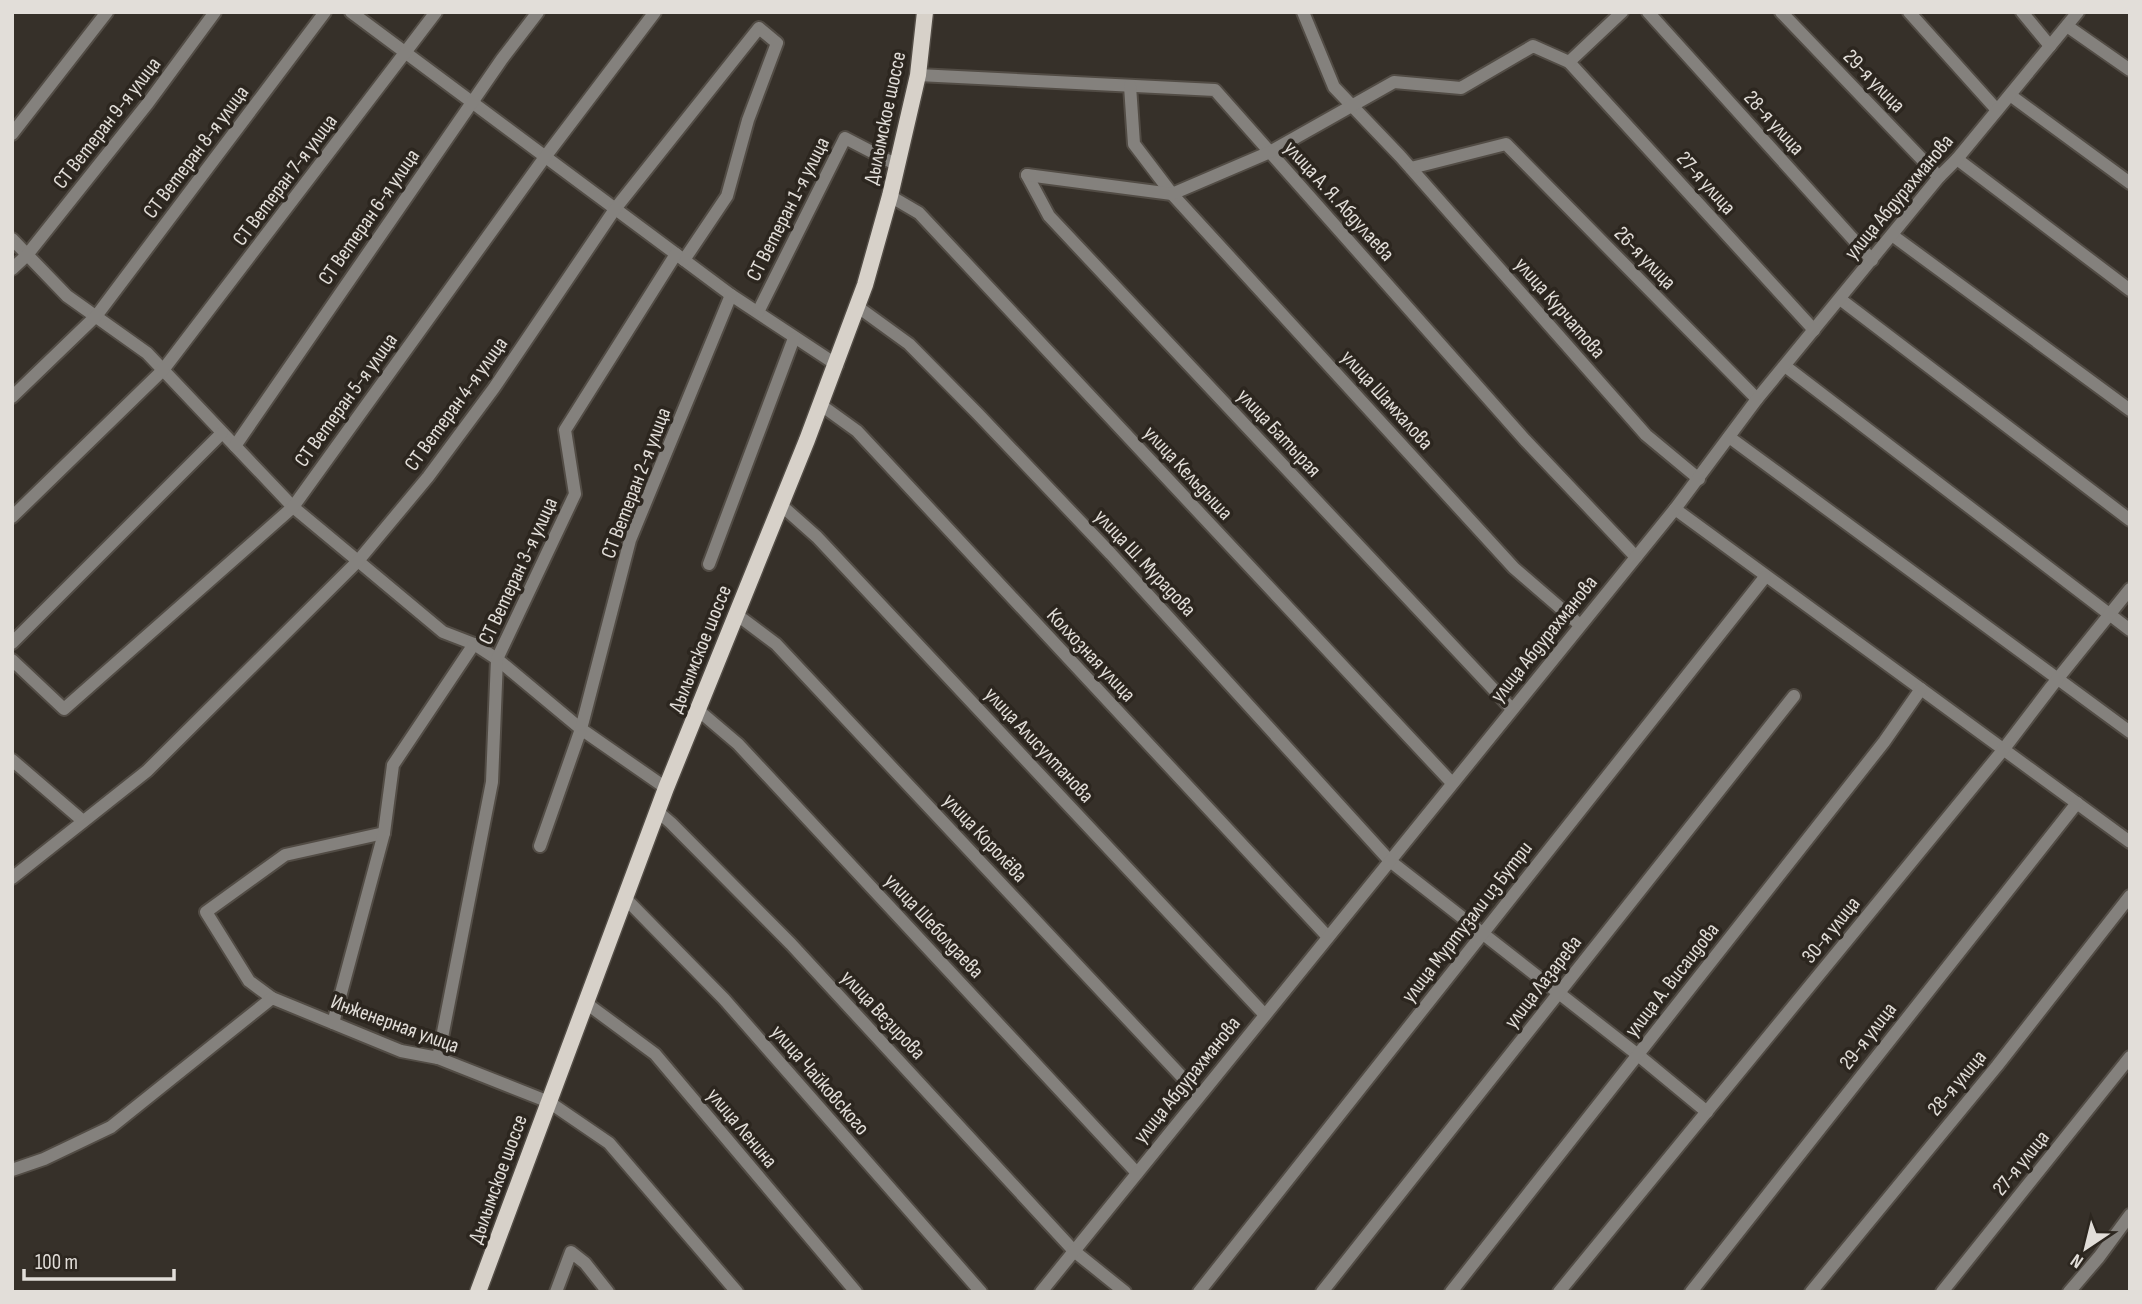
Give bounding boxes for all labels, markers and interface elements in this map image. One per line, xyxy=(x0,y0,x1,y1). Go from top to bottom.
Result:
street label: 29-я улица xyxy=(1838,44,1910,118)
street label: Дылымское шоссе xyxy=(859,49,911,187)
street label: СТ Ветеран 9-я улица xyxy=(48,52,166,194)
street label: СТ Ветеран 8-я улица xyxy=(138,81,254,223)
street label: 28-я улица xyxy=(1739,86,1809,160)
street label: СТ Ветеран 7-я улица xyxy=(227,109,343,251)
street label: улица Абдурахманова xyxy=(1839,129,1959,265)
street label: СТ Ветеран 1-я улица xyxy=(741,133,835,285)
street label: улица А. Я. Абдулаева xyxy=(1279,136,1399,266)
street label: СТ Ветеран 6-я улица xyxy=(313,144,425,290)
street label: 27-я улица xyxy=(1671,146,1741,220)
street label: 26-я улица xyxy=(1609,221,1681,295)
street label: улица Курчатова xyxy=(1509,252,1611,364)
street label: СТ Ветеран 5-я улица xyxy=(289,328,403,472)
street label: СТ Ветеран 4-я улица xyxy=(399,332,513,476)
street label: улица Шамхалова xyxy=(1336,345,1438,455)
street label: улица Батырая xyxy=(1232,384,1326,482)
street label: СТ Ветеран 2-я улица xyxy=(596,404,676,562)
street label: улица Кельдыша xyxy=(1138,421,1238,525)
street label: СТ Ветеран 3-я улица xyxy=(473,493,563,649)
street label: улица Ш. Мурадова xyxy=(1089,504,1201,622)
street label: улица Абдурахманова xyxy=(1485,571,1603,707)
street label: Дылымское шоссе xyxy=(663,582,737,716)
street label: Колхозная улица xyxy=(1041,603,1141,707)
street label: улица Алисултанова xyxy=(979,682,1099,808)
street label: улица Королёва xyxy=(938,788,1032,888)
street label: улица Муртузали из Бутри xyxy=(1396,836,1538,1008)
street label: улица Шеболдаева xyxy=(879,868,989,984)
street label: 30-я улица xyxy=(1797,892,1865,968)
street label: улица А. Висаидова xyxy=(1620,918,1724,1042)
street label: улица Лазарева xyxy=(1499,931,1587,1033)
street label: улица Везирова xyxy=(835,965,931,1065)
street label: Инженерная улица xyxy=(328,989,462,1059)
street label: 29-я улица xyxy=(1834,997,1902,1075)
street label: улица Абдурахманова xyxy=(1128,1012,1246,1148)
street label: улица Чайковского xyxy=(765,1020,875,1140)
street label: 28-я улица xyxy=(1922,1045,1992,1121)
street label: улица Ленина xyxy=(701,1083,783,1173)
street label: Дылымское шоссе xyxy=(463,1111,533,1247)
street label: 27-я улица xyxy=(1987,1125,2055,1201)
north arrow xyxy=(2051,1213,2121,1283)
scale bar xyxy=(24,1238,175,1282)
text: N xyxy=(2066,1248,2088,1273)
text: 100 m xyxy=(35,1250,78,1275)

